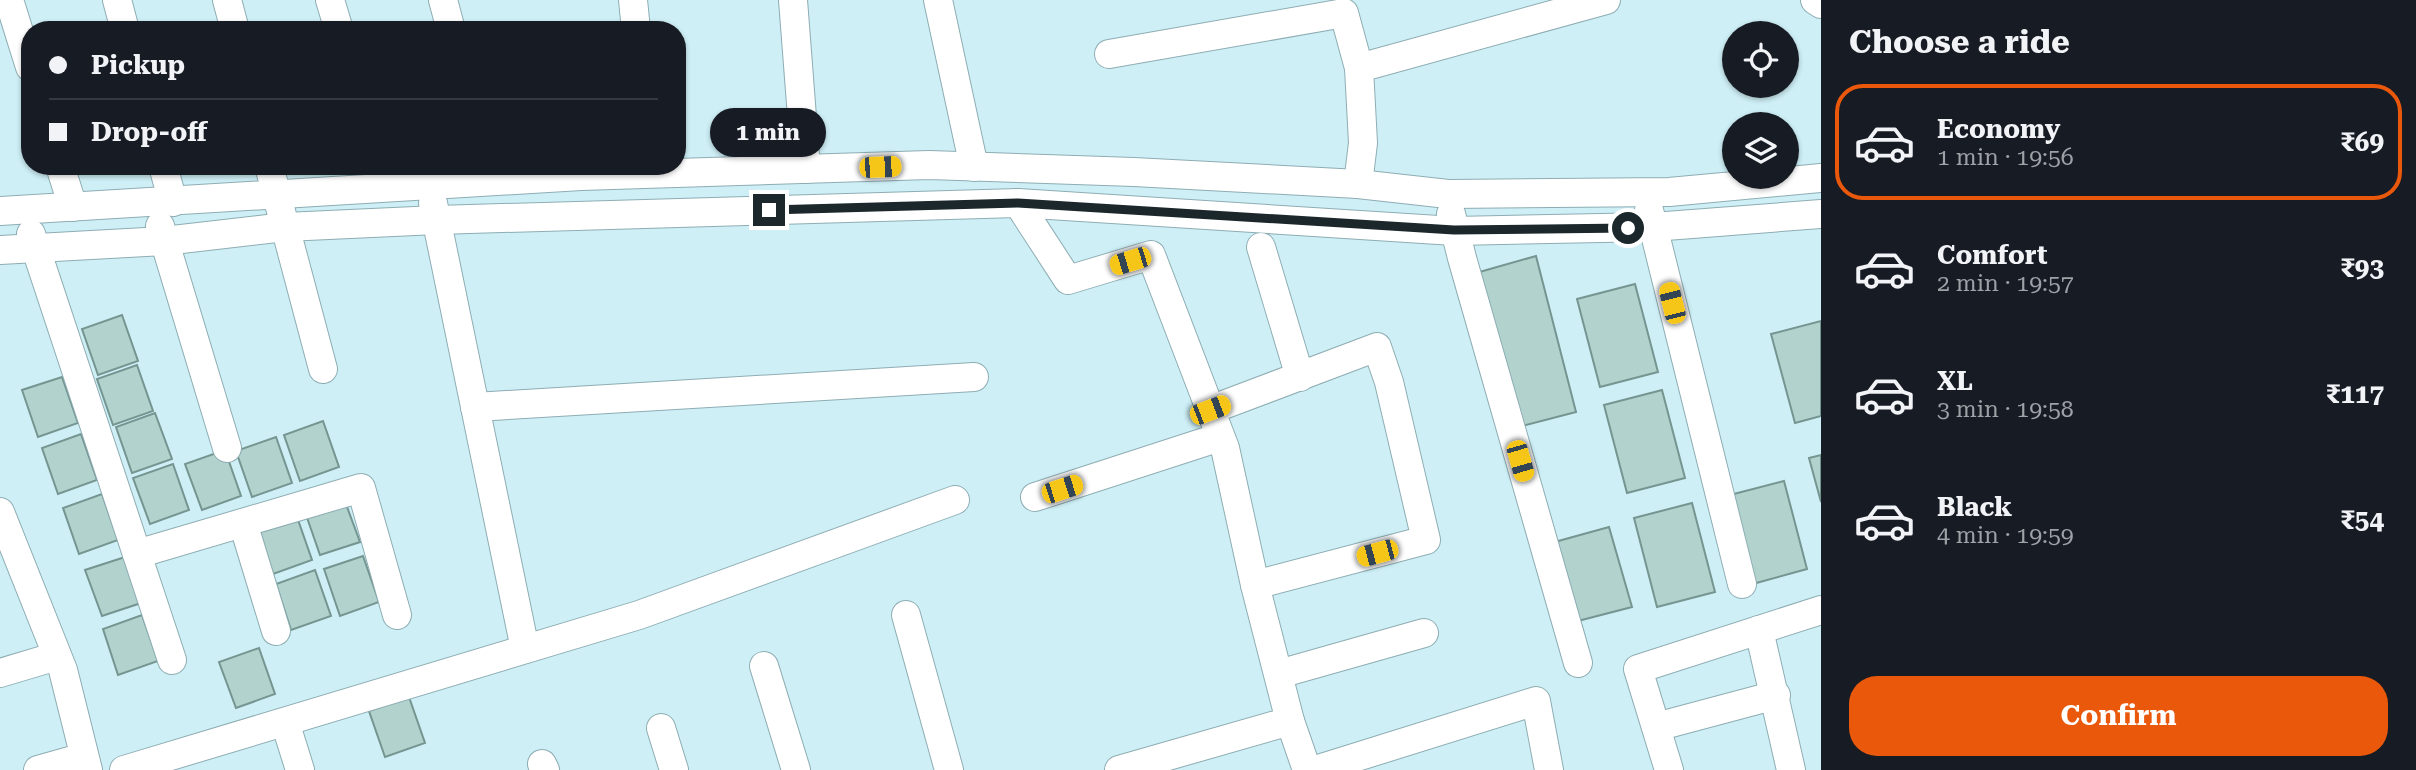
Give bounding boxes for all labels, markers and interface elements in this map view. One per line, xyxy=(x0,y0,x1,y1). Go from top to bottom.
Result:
map controls xyxy=(1722,21,1799,189)
button: locate xyxy=(1722,21,1799,98)
text: Choose a ride xyxy=(1849,23,2070,61)
text: Pickup xyxy=(91,50,185,80)
callout: 1 min xyxy=(711,108,827,158)
icon: car xyxy=(1853,111,1916,174)
button: layers xyxy=(1722,112,1799,189)
text: Economy xyxy=(1937,114,2060,144)
text: Drop-off xyxy=(91,117,207,147)
text: 1 min xyxy=(736,119,800,146)
text: ₹69 xyxy=(2340,127,2384,157)
text: 1 min · 19:56 xyxy=(1937,144,2074,171)
car xyxy=(859,156,902,178)
route end xyxy=(753,194,785,226)
route start xyxy=(1612,212,1644,244)
icon: car xyxy=(1853,237,1916,300)
text: Comfort xyxy=(1937,240,2047,270)
car xyxy=(1107,245,1154,277)
text: ₹93 xyxy=(2340,253,2384,283)
text: 2 min · 19:57 xyxy=(1937,270,2074,297)
car xyxy=(1657,280,1688,326)
icon: car xyxy=(1853,363,1916,426)
text: XL xyxy=(1937,366,1973,396)
text: ₹117 xyxy=(2326,379,2384,409)
car xyxy=(1187,393,1234,427)
text: 3 min · 19:58 xyxy=(1937,396,2074,423)
car xyxy=(1505,438,1536,484)
car xyxy=(1039,473,1086,505)
icon: car xyxy=(1853,489,1916,552)
text: Black xyxy=(1937,492,2012,522)
text: ₹54 xyxy=(2340,505,2384,535)
text: 4 min · 19:59 xyxy=(1937,522,2074,549)
car xyxy=(1354,537,1401,569)
button: Confirm xyxy=(1849,676,2388,756)

